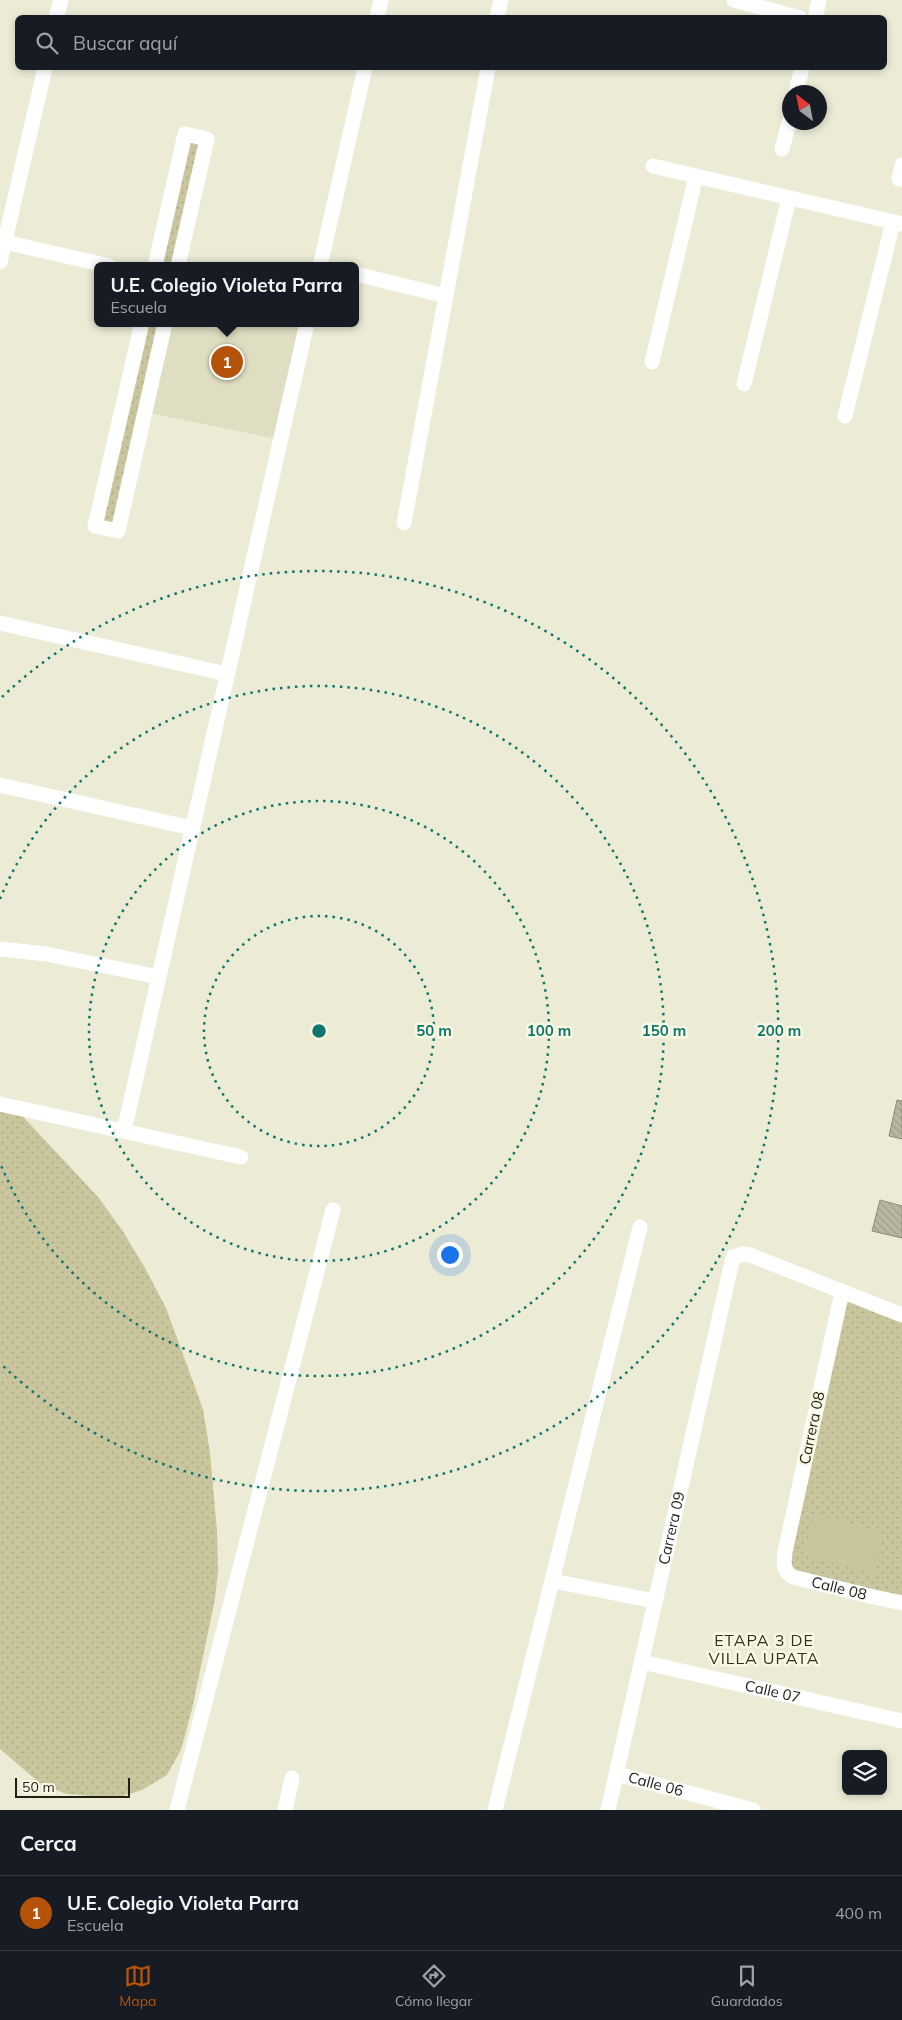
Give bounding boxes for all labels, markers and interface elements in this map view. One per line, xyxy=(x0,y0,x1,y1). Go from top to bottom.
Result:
search box xyxy=(15,15,887,70)
icon: search xyxy=(33,29,61,57)
text: Buscar aquí xyxy=(73,31,177,55)
north arrow xyxy=(782,85,827,130)
popup xyxy=(94,262,359,327)
text: U.E. Colegio Violeta Parra xyxy=(110,273,343,297)
text: Escuela xyxy=(110,297,167,317)
pin: 1 xyxy=(211,343,243,381)
text: 50 m xyxy=(416,1021,452,1040)
text: 100 m xyxy=(527,1021,571,1040)
text: 150 m xyxy=(642,1021,686,1040)
text: 200 m xyxy=(757,1021,801,1040)
centre of rings xyxy=(310,1022,328,1040)
your location xyxy=(437,1242,463,1268)
street label: Carrera 08 xyxy=(794,1390,829,1466)
street label: Carrera 09 xyxy=(654,1490,689,1566)
street label: Calle 08 xyxy=(810,1572,869,1604)
district label: ETAPA 3 DE VILLA UPATA xyxy=(708,1630,820,1668)
street label: Calle 07 xyxy=(743,1676,802,1707)
map controls xyxy=(842,1750,887,1795)
button: layers xyxy=(842,1750,887,1795)
street label: Calle 06 xyxy=(626,1767,685,1800)
scale bar xyxy=(15,1775,130,1798)
text: 50 m xyxy=(22,1778,55,1796)
text: Cerca xyxy=(20,1830,77,1856)
text: U.E. Colegio Violeta Parra xyxy=(67,1891,299,1915)
text: 1 xyxy=(31,1903,41,1923)
text: 400 m xyxy=(835,1903,882,1923)
text: Escuela xyxy=(67,1915,124,1935)
tab: Mapa xyxy=(119,1962,157,2010)
tab: Cómo llegar xyxy=(395,1962,472,2010)
tab: Guardados xyxy=(711,1962,783,2010)

